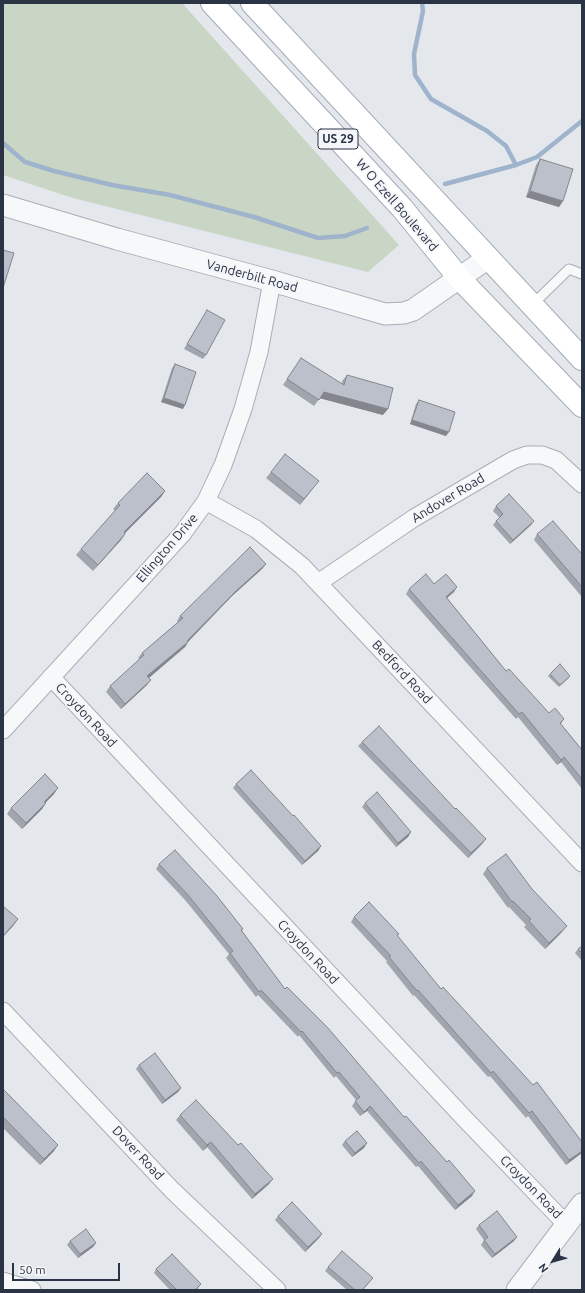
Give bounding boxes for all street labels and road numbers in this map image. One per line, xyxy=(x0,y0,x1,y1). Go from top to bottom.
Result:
road number: US 29 xyxy=(318,129,358,149)
street label: W O Ezell Boulevard xyxy=(353,156,441,254)
street label: Vanderbilt Road xyxy=(205,256,299,296)
street label: Andover Road xyxy=(409,470,487,526)
street label: Ellington Drive xyxy=(133,510,201,586)
street label: Bedford Road xyxy=(369,637,435,707)
street label: Croydon Road xyxy=(52,680,120,750)
street label: Croydon Road xyxy=(274,917,342,987)
street label: Dover Road xyxy=(109,1123,167,1183)
street label: Croydon Road xyxy=(497,1152,565,1222)

